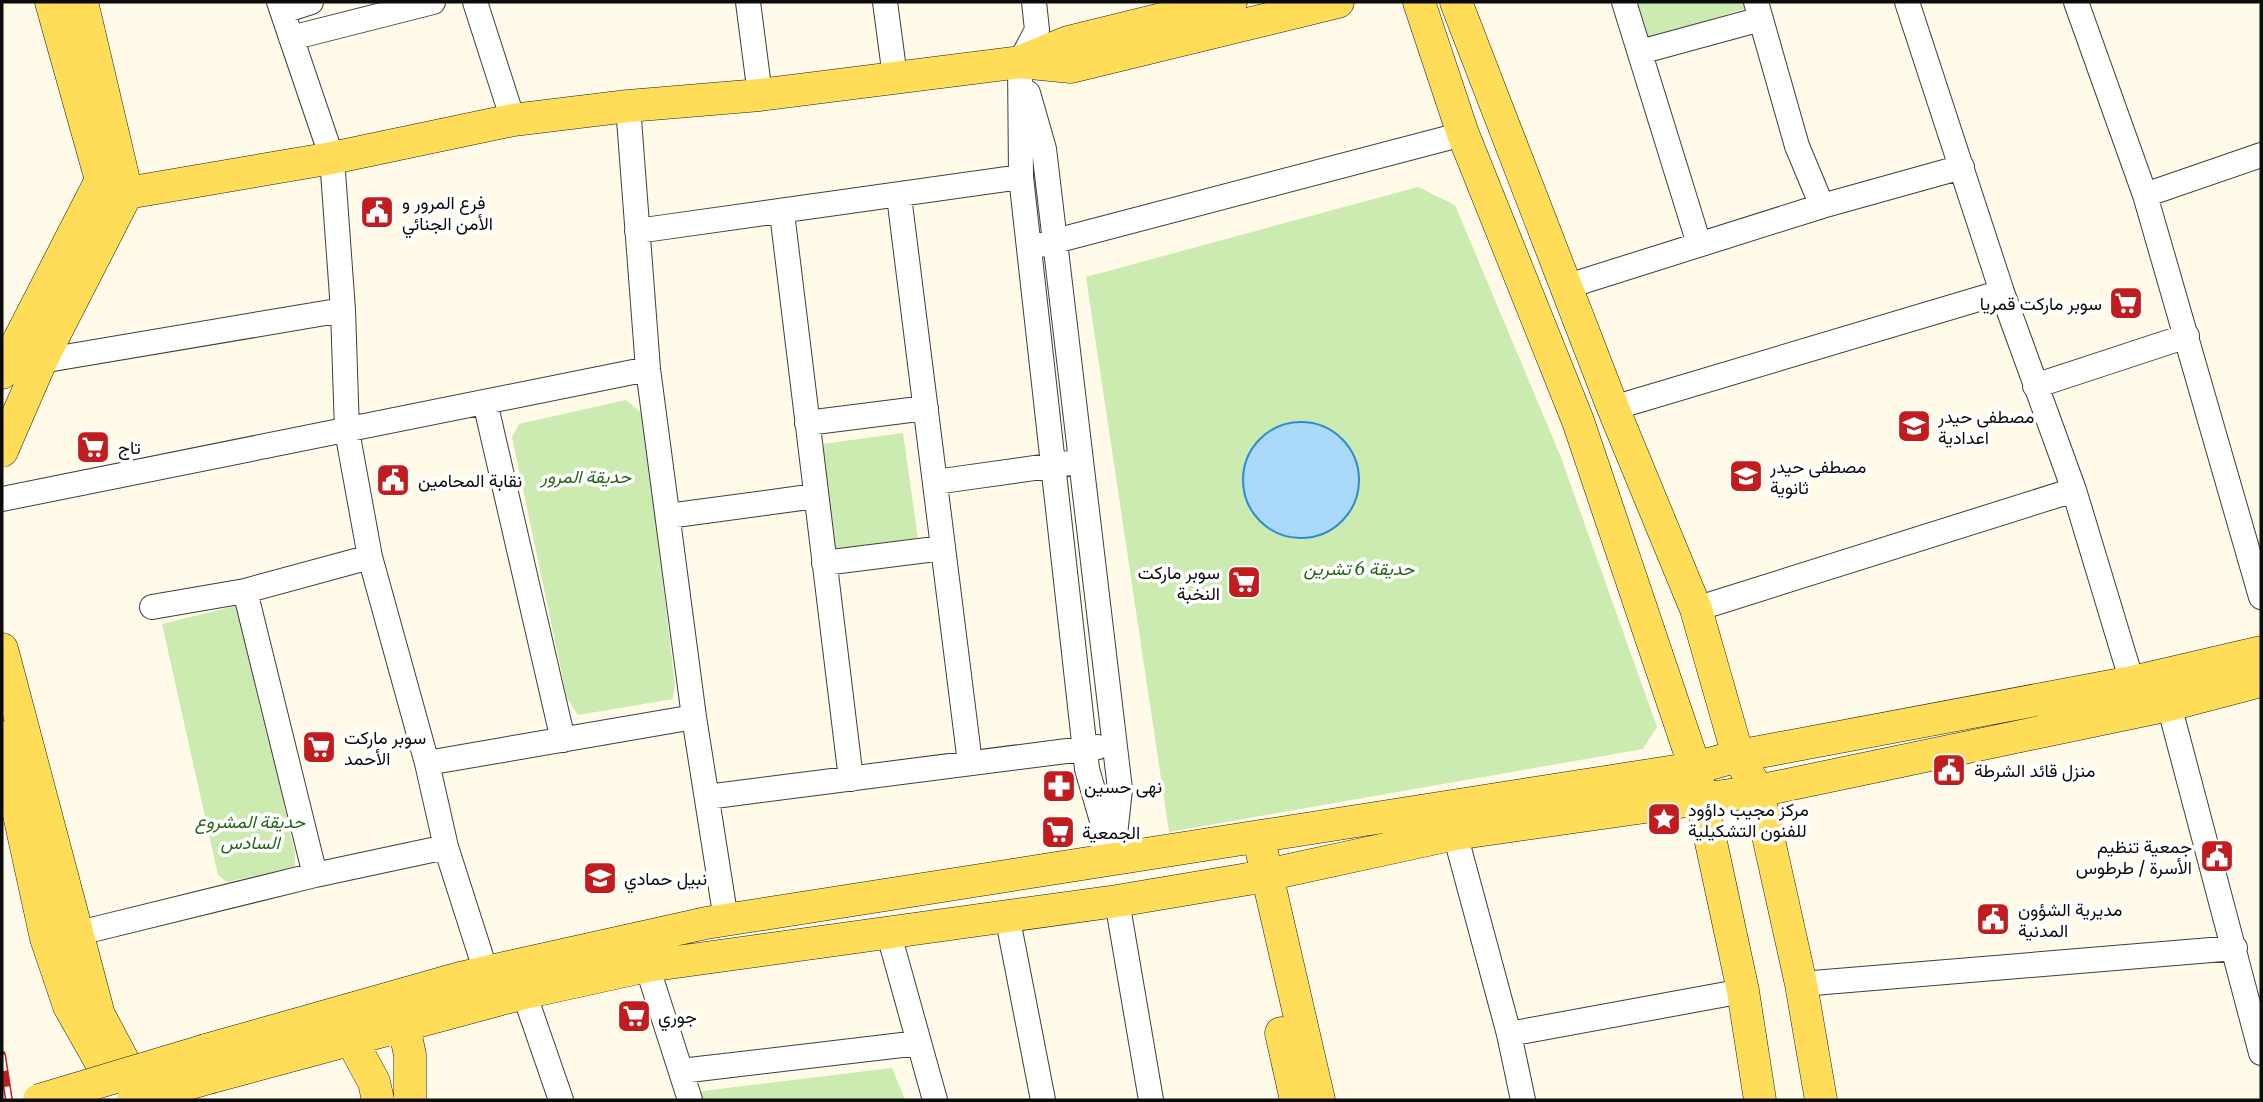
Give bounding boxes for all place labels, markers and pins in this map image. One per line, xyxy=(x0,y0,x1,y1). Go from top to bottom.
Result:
place label: فرع المرور و الأمن الجنائي xyxy=(402,191,493,239)
public building icon: فرع المرور و الأمن الجنائي xyxy=(358,193,396,231)
supermarket icon: سوبر ماركت قمريا xyxy=(2107,284,2145,322)
place label: سوبر ماركت قمريا xyxy=(1980,292,2102,315)
place label: مصطفى حيدر اعدادية xyxy=(1937,405,2034,449)
school or university icon: مصطفى حيدر اعدادية xyxy=(1895,407,1933,445)
supermarket icon: تاج xyxy=(74,428,112,466)
place label: تاج xyxy=(118,436,141,460)
place label: مصطفى حيدر ثانوية xyxy=(1769,455,1866,499)
school or university icon: مصطفى حيدر ثانوية xyxy=(1727,457,1765,495)
public building icon: نقابة المحامين xyxy=(374,461,412,499)
place label: نقابة المحامين xyxy=(418,469,522,492)
place label: سوبر ماركت النخبة xyxy=(1138,561,1220,605)
supermarket icon: سوبر ماركت النخبة xyxy=(1225,563,1263,601)
place label: سوبر ماركت الأحمد xyxy=(344,726,426,770)
supermarket icon: سوبر ماركت الأحمد xyxy=(300,728,338,766)
public building icon: منزل قائد الشرطة xyxy=(1930,751,1968,789)
place label: منزل قائد الشرطة xyxy=(1974,759,2095,782)
pharmacy icon: نهى حسين xyxy=(1040,767,1078,805)
place label: نهى حسين xyxy=(1084,775,1162,798)
place label: مركز مجيب داؤود للفنون التشكيلية xyxy=(1688,798,1809,842)
place icon: مركز مجيب داؤود للفنون التشكيلية xyxy=(1645,800,1683,838)
supermarket icon: الجمعية xyxy=(1039,813,1077,851)
place label: الجمعية xyxy=(1082,821,1140,844)
place label: جمعية تنظيم الأسرة / طرطوس xyxy=(2076,835,2192,879)
public building icon: جمعية تنظيم الأسرة / طرطوس xyxy=(2198,837,2236,875)
school or university icon: نبيل حمادي xyxy=(581,859,619,897)
place label: نبيل حمادي xyxy=(624,867,707,894)
place label: مديرية الشؤون المدنية xyxy=(2018,898,2122,942)
public building icon: مديرية الشؤون المدنية xyxy=(1974,900,2012,938)
supermarket icon: جوري xyxy=(615,997,653,1035)
place label: جوري xyxy=(658,1005,697,1032)

